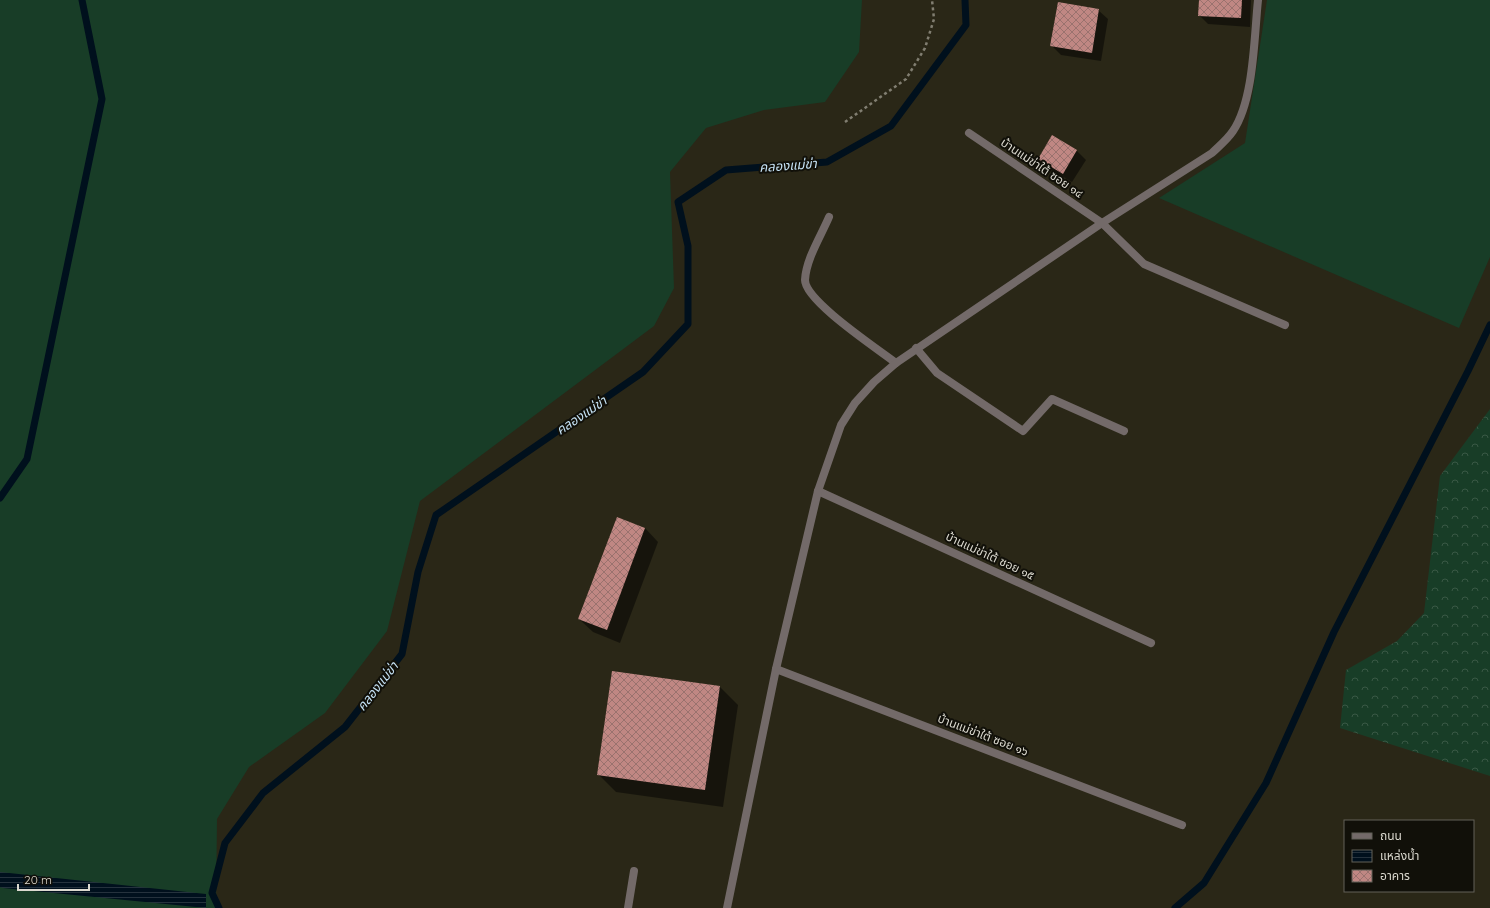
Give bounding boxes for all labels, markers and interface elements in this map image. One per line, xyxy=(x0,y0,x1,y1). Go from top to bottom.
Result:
street label: บ้านแม่ข่าใต้ ซอย ๑๔ xyxy=(998,134,1086,201)
water label: คลองแม่ข่า xyxy=(759,155,818,175)
water label: คลองแม่ข่า xyxy=(553,392,610,438)
street label: บ้านแม่ข่าใต้ ซอย ๑๕ xyxy=(943,528,1037,583)
water label: คลองแม่ข่า xyxy=(353,658,401,714)
street label: บ้านแม่ข่าใต้ ซอย ๑๖ xyxy=(936,710,1031,759)
legend xyxy=(1344,820,1474,892)
text: ถนน xyxy=(1380,828,1402,843)
text: แหล่งน้ำ xyxy=(1380,847,1419,863)
scale bar xyxy=(18,866,89,892)
text: อาคาร xyxy=(1380,868,1410,883)
text: 20 m xyxy=(24,872,52,887)

